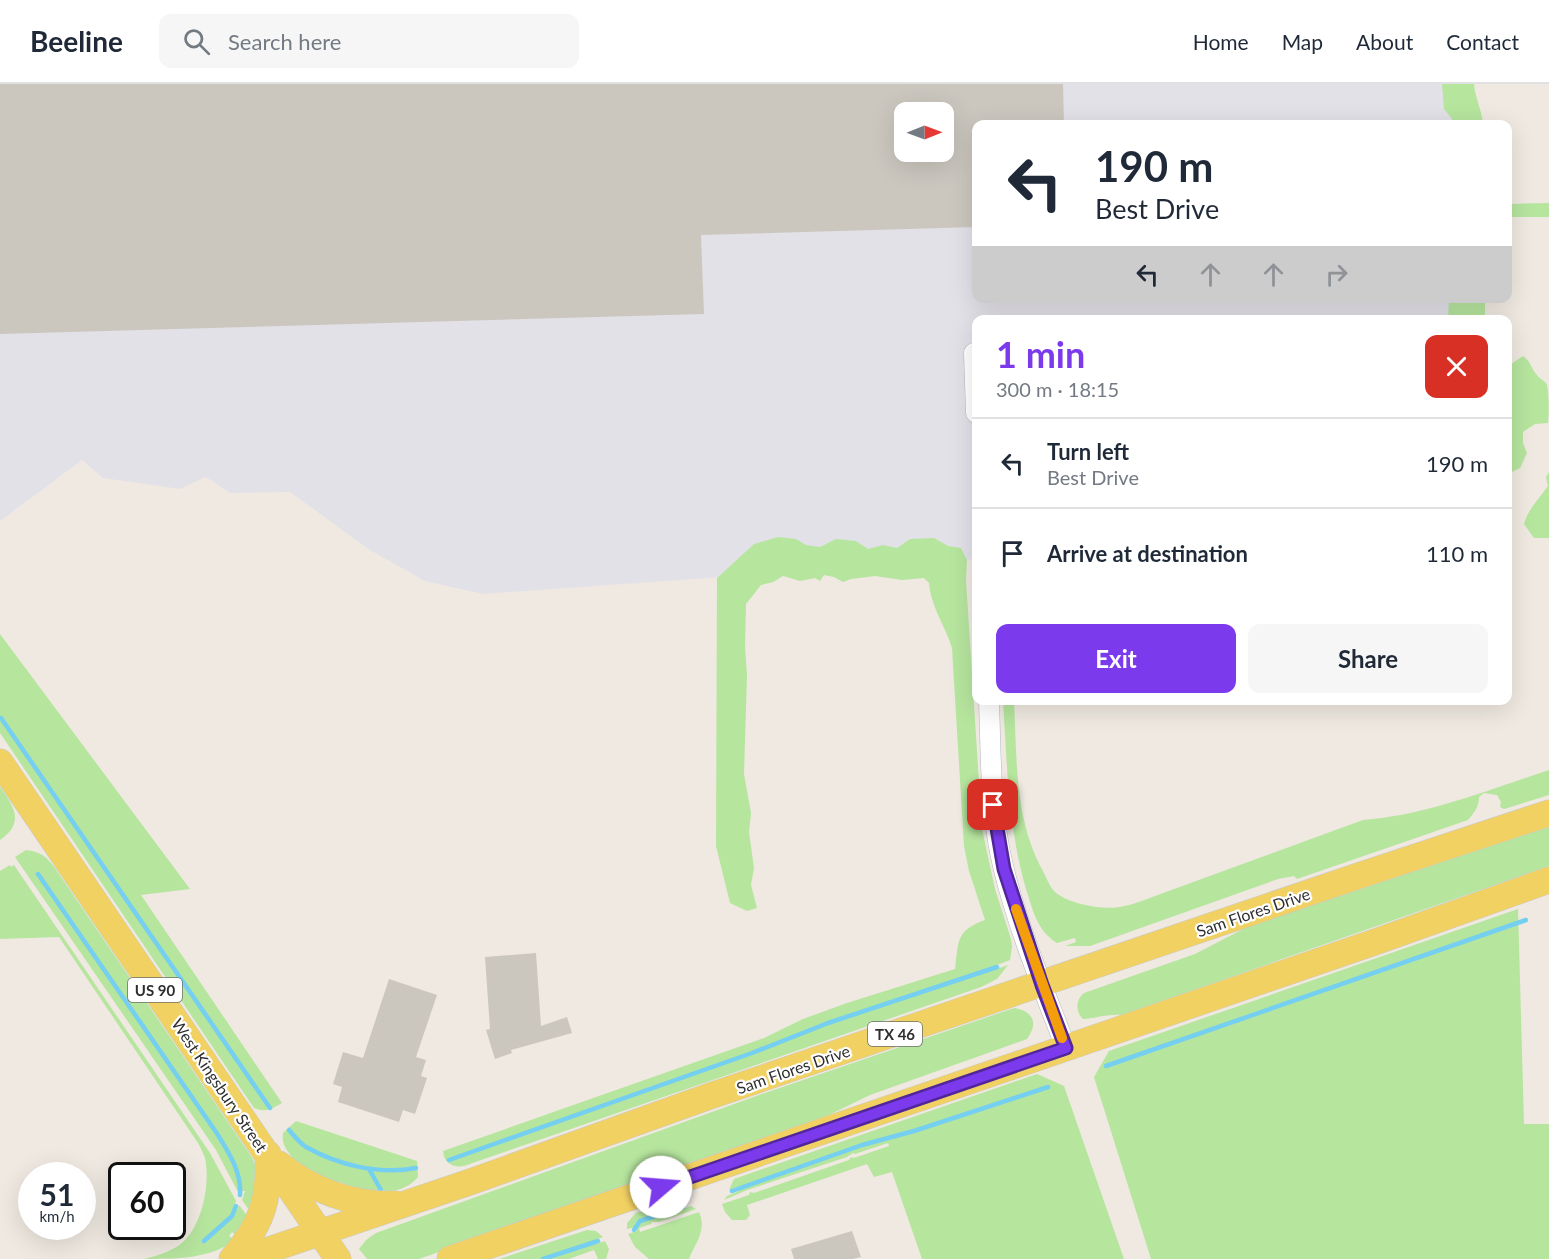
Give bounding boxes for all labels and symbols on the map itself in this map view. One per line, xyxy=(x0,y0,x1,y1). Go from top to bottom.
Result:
north arrow xyxy=(894,102,954,162)
pin xyxy=(967,779,1018,830)
street label: Sam Flores Drive xyxy=(1194,884,1312,940)
road number: US 90 xyxy=(128,978,182,1002)
street label: West Kingsbury Street xyxy=(168,1014,272,1156)
road number: TX 46 xyxy=(868,1022,922,1046)
street label: Sam Flores Drive xyxy=(734,1041,852,1097)
position arrow xyxy=(629,1155,693,1219)
speed limit sign: 60 xyxy=(108,1162,186,1240)

